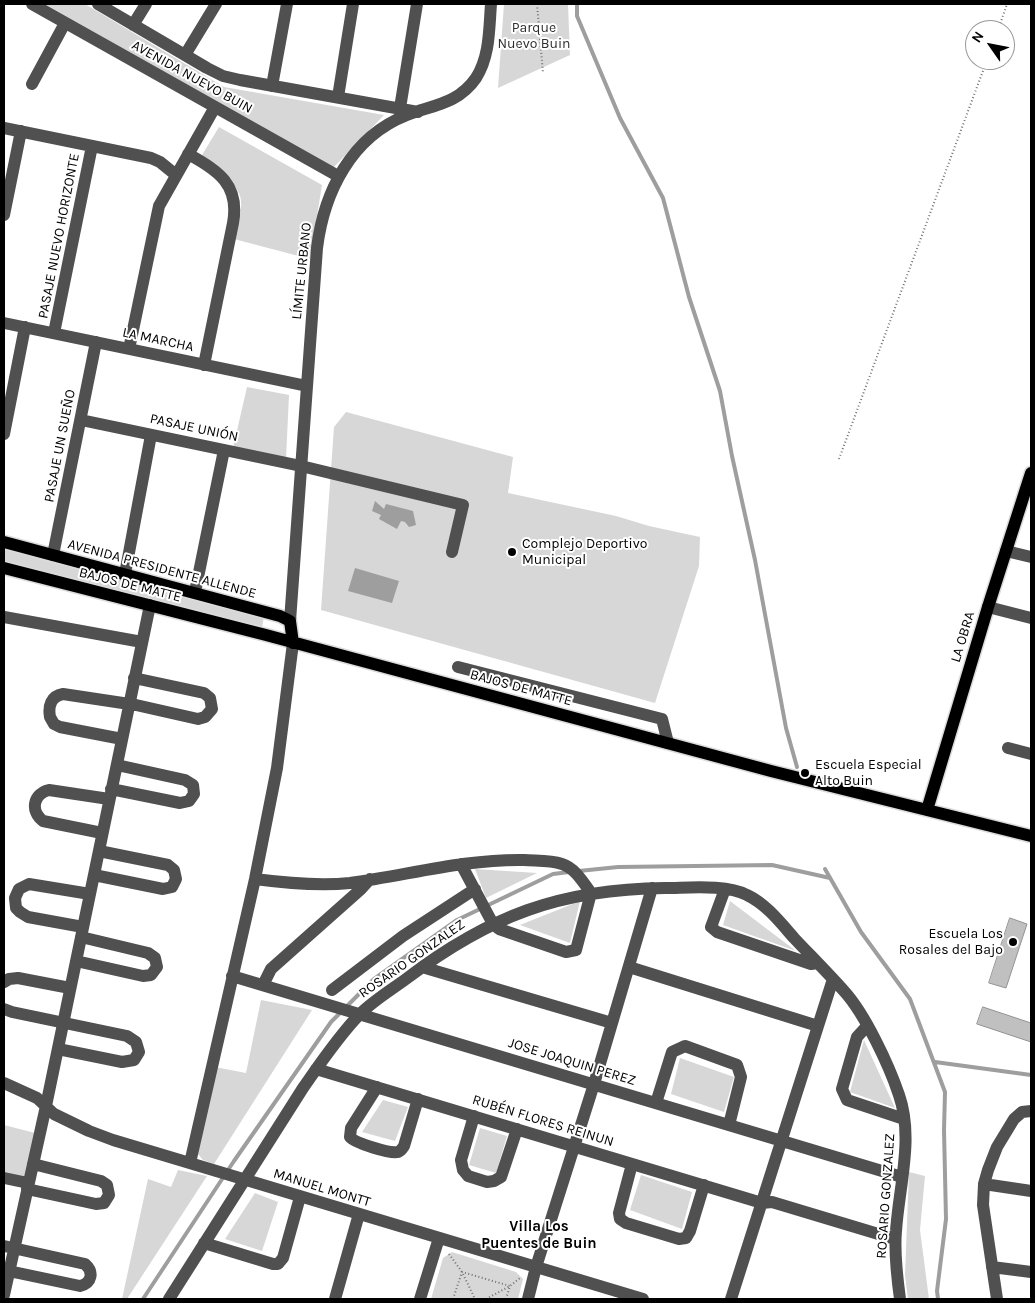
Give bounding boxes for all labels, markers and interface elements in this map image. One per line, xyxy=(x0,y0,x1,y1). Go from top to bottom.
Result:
park label: Parque Nuevo Buin xyxy=(497,20,571,52)
north arrow xyxy=(965,20,1015,70)
text: N xyxy=(968,28,988,46)
street label: AVENIDA NUEVO BUIN xyxy=(129,37,255,117)
street label: PASAJE NUEVO HORIZONTE xyxy=(35,152,83,320)
street label: LÍMITE URBANO xyxy=(289,222,315,320)
street label: LA MARCHA xyxy=(121,324,195,356)
street label: PASAJE UN SUEÑO xyxy=(41,388,79,504)
street label: PASAJE UNIÓN xyxy=(148,410,240,446)
street label: AVENIDA PRESIDENTE ALLENDE xyxy=(66,536,258,602)
place label: Complejo Deportivo Municipal xyxy=(522,536,647,568)
marker: Complejo Deportivo Municipal xyxy=(506,546,518,558)
street label: BAJOS DE MATTE xyxy=(77,564,183,606)
street label: LA OBRA xyxy=(947,610,979,664)
street label: BAJOS DE MATTE xyxy=(468,666,574,710)
place label: Escuela Especial Alto Buin xyxy=(815,757,922,790)
marker: Escuela Especial Alto Buin xyxy=(799,767,811,779)
street label: ROSARIO GONZALEZ xyxy=(356,916,468,1002)
place label: Escuela Los Rosales del Bajo xyxy=(899,926,1003,959)
marker: Escuela Los Rosales del Bajo xyxy=(1007,936,1019,948)
street label: JOSE JOAQUIN PEREZ xyxy=(506,1035,638,1089)
street label: RUBÉN FLORES REINUN xyxy=(470,1091,616,1151)
street label: ROSARIO GONZALEZ xyxy=(873,1133,899,1259)
street label: MANUEL MONTT xyxy=(271,1165,373,1211)
district label: Villa Los Puentes de Buin xyxy=(481,1218,597,1253)

